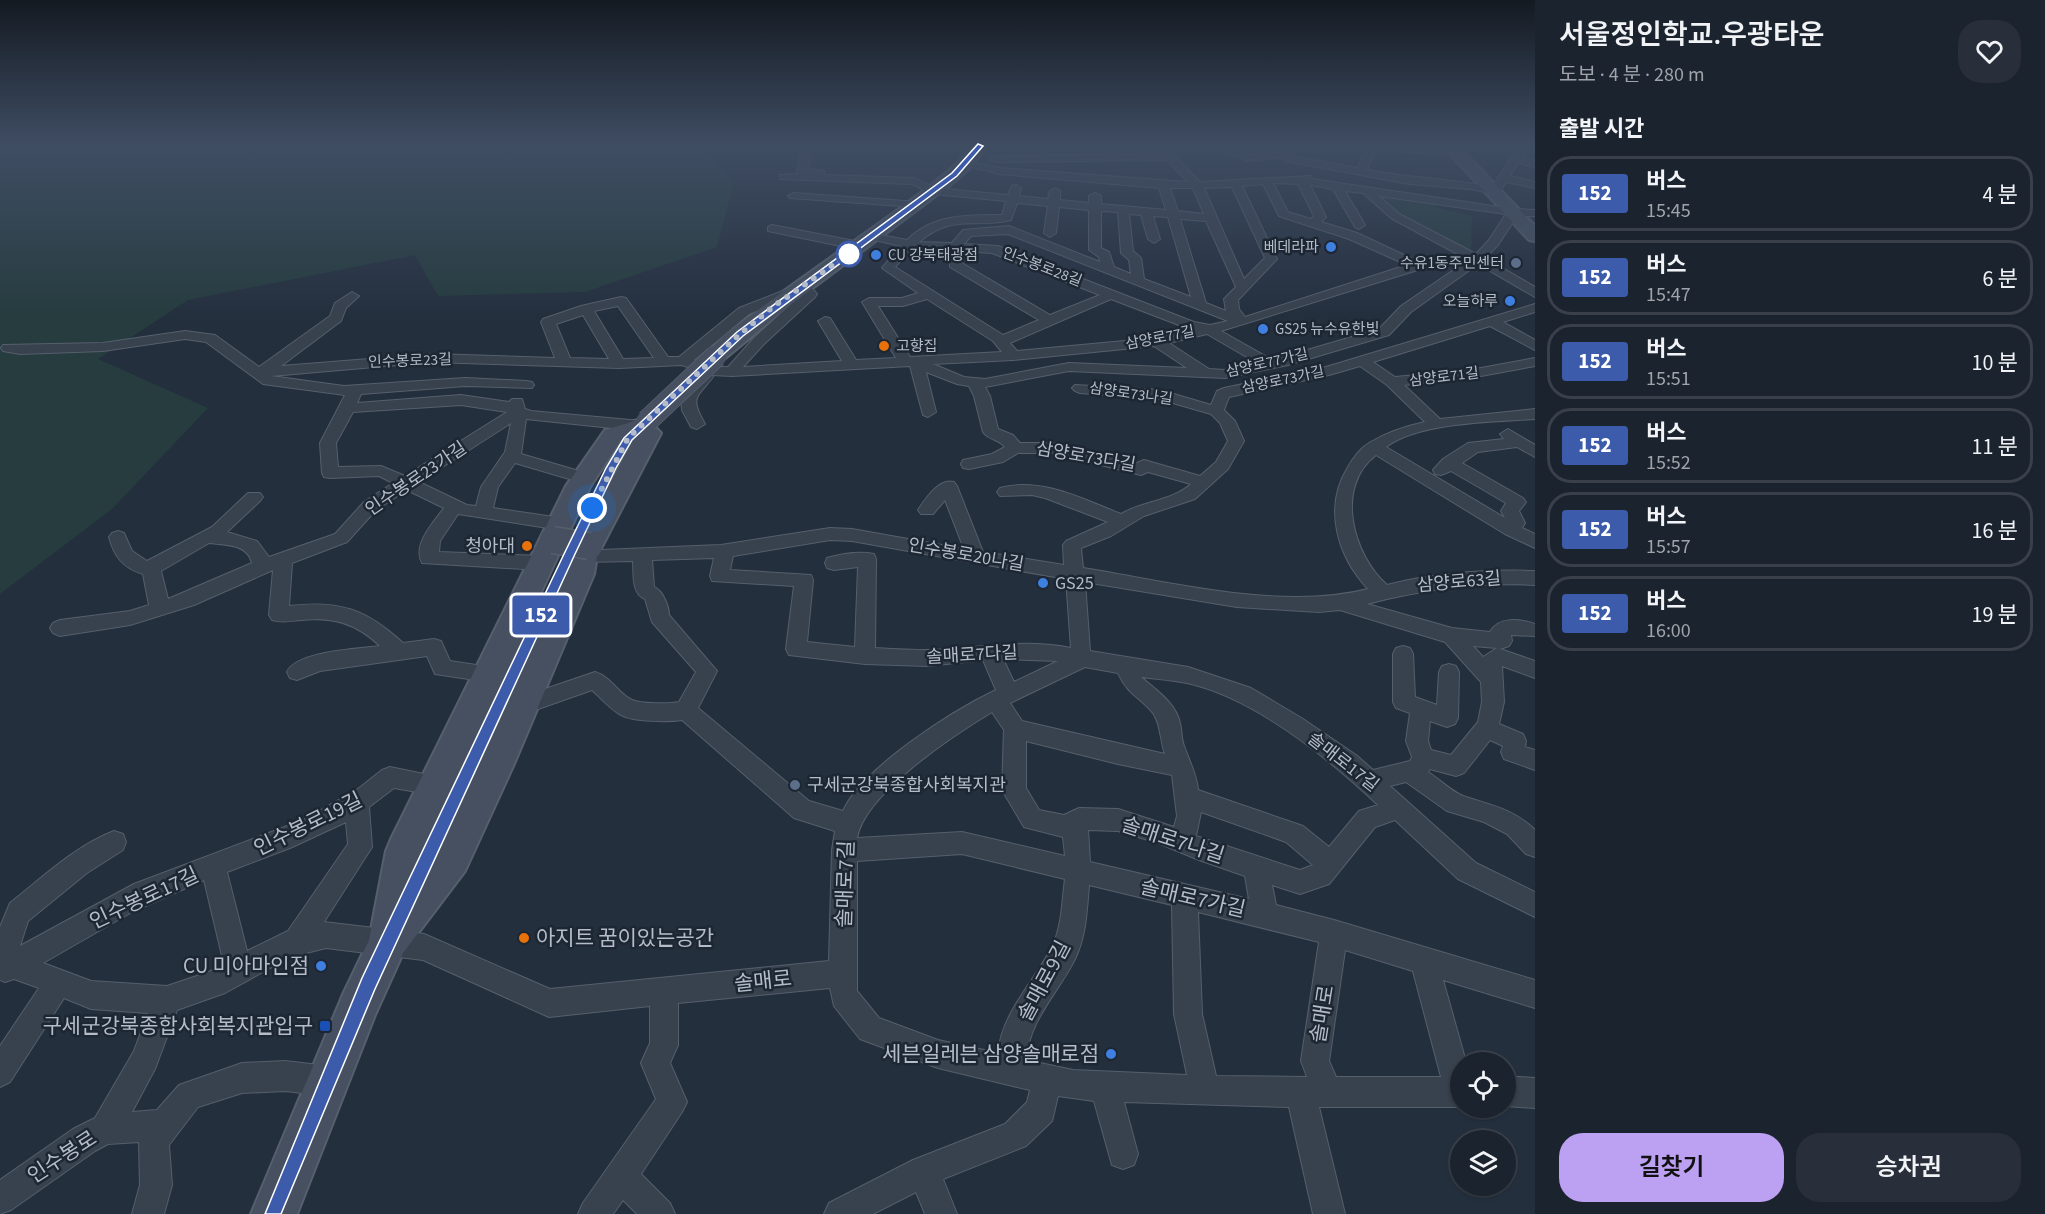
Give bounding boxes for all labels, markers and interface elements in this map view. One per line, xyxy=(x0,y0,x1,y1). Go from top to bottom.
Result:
text: 서울정인학교.우광타운 xyxy=(1559,15,1824,55)
button: heart xyxy=(1958,20,2021,83)
text: 도보 · 4 분 · 280 m xyxy=(1559,61,1705,89)
text: 출발 시간 xyxy=(1559,113,1644,145)
text: 버스 xyxy=(1646,165,1686,197)
text: 152 xyxy=(1578,178,1612,208)
text: 4 분 xyxy=(1982,179,2018,211)
text: 15:45 xyxy=(1646,197,1691,225)
place label: 베데라파 xyxy=(1264,237,1319,258)
marker: 베데라파 xyxy=(1324,240,1338,254)
unlabelled marker xyxy=(836,241,862,267)
street label: 인수봉로28길 xyxy=(999,242,1085,292)
place label: CU 강북태광점 xyxy=(888,245,978,266)
marker: CU 강북태광점 xyxy=(869,248,883,262)
text: 버스 xyxy=(1646,249,1686,281)
place label: 수유1동주민센터 xyxy=(1400,253,1504,274)
marker: 수유1동주민센터 xyxy=(1509,256,1523,270)
text: 152 xyxy=(1578,262,1612,292)
text: 6 분 xyxy=(1982,263,2018,295)
text: 15:47 xyxy=(1646,281,1691,309)
place label: 오늘하루 xyxy=(1443,291,1498,312)
marker: 오늘하루 xyxy=(1503,294,1517,308)
place label: GS25 뉴수유한빛 xyxy=(1275,319,1379,340)
street label: 삼양로77길 xyxy=(1124,321,1196,355)
marker: GS25 뉴수유한빛 xyxy=(1256,322,1270,336)
text: 버스 xyxy=(1646,333,1686,365)
place label: 고향집 xyxy=(896,336,937,357)
marker: 고향집 xyxy=(877,339,891,353)
street label: 삼양로77가길 xyxy=(1224,343,1310,383)
text: 152 xyxy=(1578,346,1612,376)
text: 10 분 xyxy=(1971,347,2018,379)
street label: 인수봉로23길 xyxy=(368,349,452,373)
street label: 삼양로73가길 xyxy=(1240,361,1326,399)
street label: 삼양로71길 xyxy=(1408,362,1480,392)
text: 15:51 xyxy=(1646,365,1691,393)
street label: 삼양로73나길 xyxy=(1088,378,1174,410)
text: 버스 xyxy=(1646,417,1686,449)
text: 152 xyxy=(1578,430,1612,460)
text: 11 분 xyxy=(1971,431,2018,463)
street label: 인수봉로23가길 xyxy=(360,436,472,522)
street label: 삼양로73다길 xyxy=(1034,436,1138,478)
text: 15:52 xyxy=(1646,449,1691,477)
your location xyxy=(577,493,607,523)
text: 버스 xyxy=(1646,501,1686,533)
text: 152 xyxy=(1578,514,1612,544)
text: 16 분 xyxy=(1971,515,2018,547)
street label: 인수봉로20나길 xyxy=(906,533,1026,577)
text: 15:57 xyxy=(1646,533,1691,561)
place label: 청아대 xyxy=(465,534,515,559)
marker: 청아대 xyxy=(520,539,534,553)
street label: 삼양로63길 xyxy=(1416,566,1502,598)
place label: GS25 xyxy=(1055,571,1094,596)
marker: GS25 xyxy=(1036,576,1050,590)
text: 버스 xyxy=(1646,585,1686,617)
line badge: 152 xyxy=(506,596,576,634)
text: 152 xyxy=(1578,598,1612,628)
text: 19 분 xyxy=(1971,599,2018,631)
text: 152 xyxy=(524,600,558,630)
text: 16:00 xyxy=(1646,617,1691,645)
street label: 솔매로7다길 xyxy=(926,640,1018,670)
street label: 솔매로17길 xyxy=(1302,726,1384,798)
place label: 구세군강북종합사회복지관 xyxy=(807,773,1006,798)
marker: 구세군강북종합사회복지관 xyxy=(788,778,802,792)
street label: 인수봉로19길 xyxy=(249,785,367,863)
street label: 솔매로7나길 xyxy=(1117,809,1229,871)
street label: 솔매로7길 xyxy=(828,840,862,928)
street label: 인수봉로17길 xyxy=(84,860,204,936)
street label: 솔매로7가길 xyxy=(1137,871,1249,925)
place label: 아지트 꿈이있는공간 xyxy=(536,923,714,953)
marker: 아지트 꿈이있는공간 xyxy=(517,931,531,945)
street label: 솔매로9길 xyxy=(1010,935,1078,1027)
place label: CU 미아마인점 xyxy=(183,951,309,981)
marker: CU 미아마인점 xyxy=(314,959,328,973)
street label: 솔매로 xyxy=(733,963,793,999)
street label: 솔매로 xyxy=(1303,983,1341,1045)
place label: 구세군강북종합사회복지관입구 xyxy=(43,1011,313,1041)
marker: 구세군강북종합사회복지관입구 xyxy=(318,1019,332,1033)
place label: 세븐일레븐 삼양솔매로점 xyxy=(882,1039,1099,1069)
marker: 세븐일레븐 삼양솔매로점 xyxy=(1104,1047,1118,1061)
map controls xyxy=(1450,1052,1516,1196)
button: locate xyxy=(1450,1052,1516,1118)
street label: 인수봉로 xyxy=(21,1123,103,1191)
button: layers xyxy=(1450,1130,1516,1196)
button: 길찾기 xyxy=(1559,1133,1784,1202)
button: 승차권 xyxy=(1796,1133,2021,1202)

